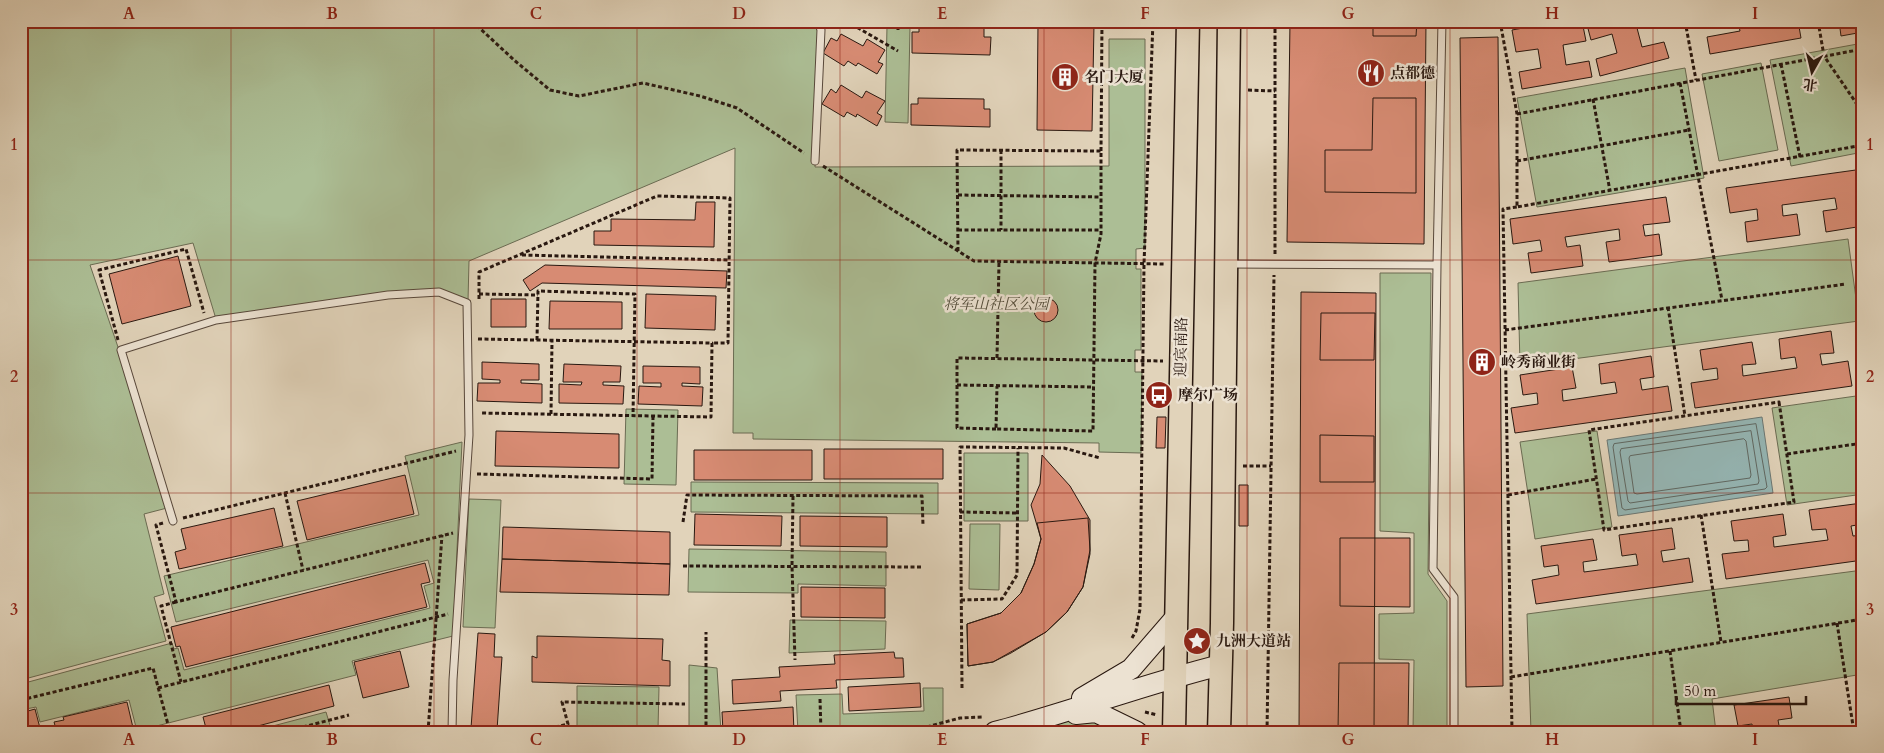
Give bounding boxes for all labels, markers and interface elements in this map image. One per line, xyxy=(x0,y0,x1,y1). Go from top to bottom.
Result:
text: A xyxy=(123,3,135,25)
text: B xyxy=(326,3,338,25)
text: C xyxy=(530,3,542,25)
text: D xyxy=(732,3,746,25)
text: E xyxy=(937,3,947,25)
text: F xyxy=(1140,3,1150,25)
text: G xyxy=(1341,3,1355,25)
text: H xyxy=(1545,3,1559,25)
text: I xyxy=(1752,3,1758,25)
north arrow xyxy=(1786,48,1836,98)
restaurant icon: 点都德 xyxy=(1356,58,1386,88)
building icon: 名门大厦 xyxy=(1050,62,1080,92)
place label: 点都德 xyxy=(1390,63,1435,83)
place label: 名门大厦 xyxy=(1084,67,1144,87)
text: 北 xyxy=(1802,74,1819,95)
text: 1 xyxy=(10,134,18,156)
text: 1 xyxy=(1866,134,1874,156)
park label: 将军山社区公园 xyxy=(943,294,1050,314)
street label: 迎宾南路 xyxy=(1170,317,1192,377)
building icon: 岭秀商业街 xyxy=(1467,347,1497,377)
place label: 岭秀商业街 xyxy=(1501,352,1576,372)
text: 2 xyxy=(10,366,18,388)
text: 2 xyxy=(1866,366,1874,388)
bus stop icon: 摩尔广场 xyxy=(1144,380,1174,410)
place label: 摩尔广场 xyxy=(1178,385,1238,405)
text: 3 xyxy=(10,599,18,621)
text: 3 xyxy=(1866,599,1874,621)
place icon: 九洲大道站 xyxy=(1182,626,1212,656)
place label: 九洲大道站 xyxy=(1216,631,1291,651)
scale bar xyxy=(1676,673,1806,705)
text: 50 m xyxy=(1684,681,1716,701)
text: A xyxy=(123,729,135,751)
text: B xyxy=(326,729,338,751)
text: C xyxy=(530,729,542,751)
text: D xyxy=(732,729,746,751)
text: E xyxy=(937,729,947,751)
text: F xyxy=(1140,729,1150,751)
text: G xyxy=(1341,729,1355,751)
text: H xyxy=(1545,729,1559,751)
text: I xyxy=(1752,729,1758,751)

